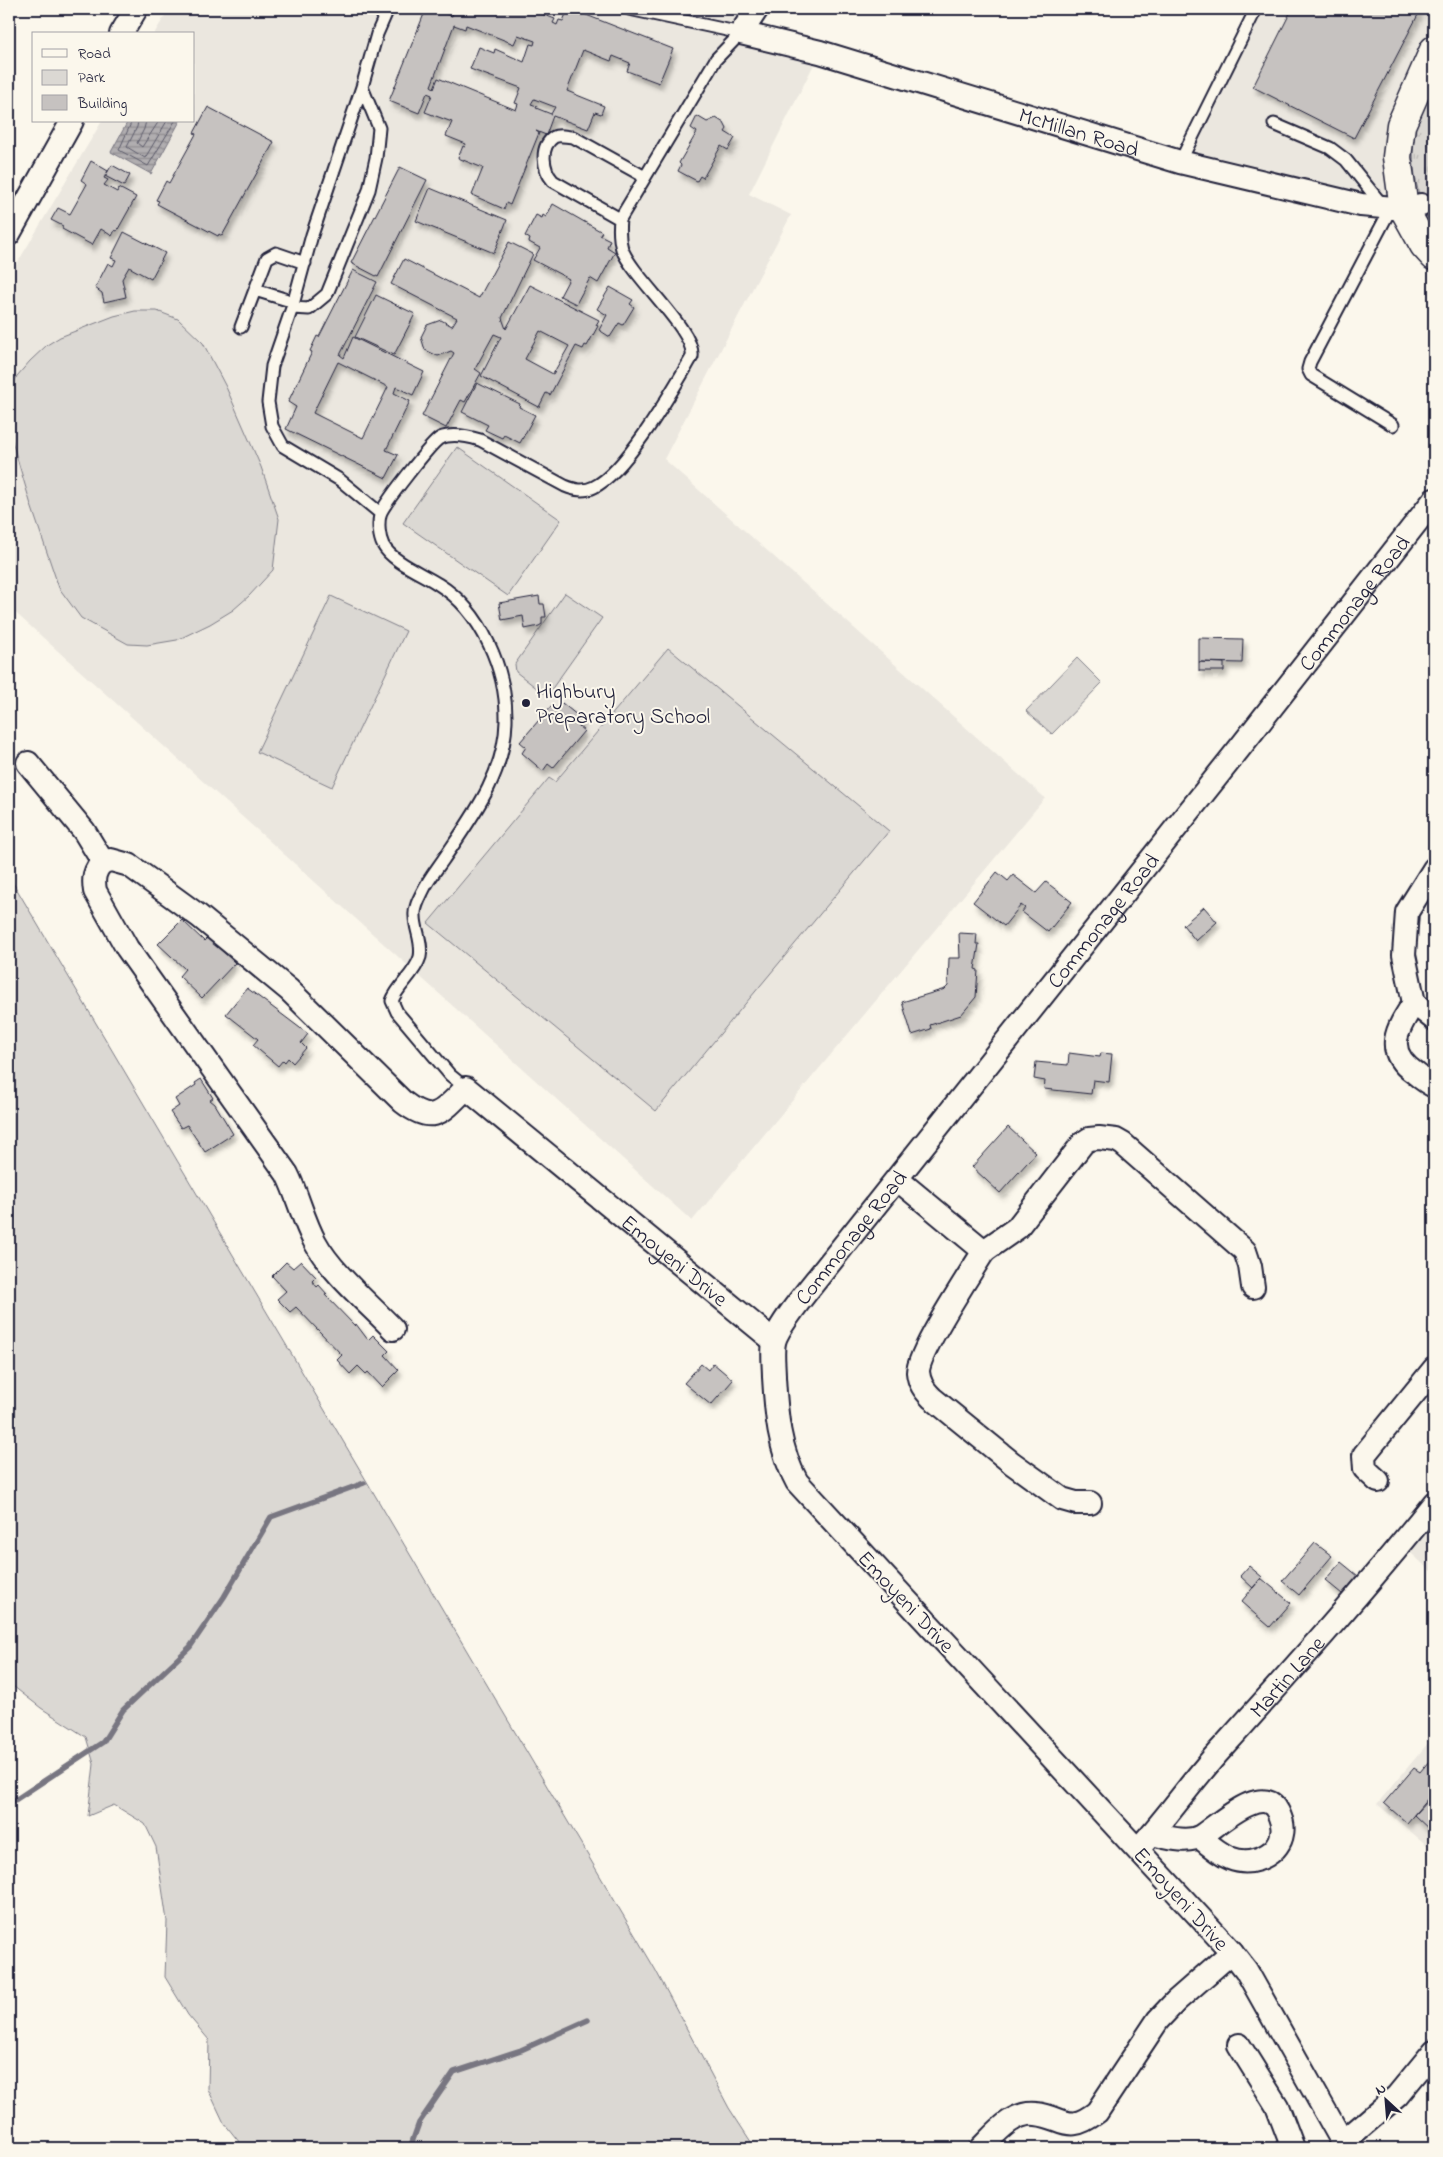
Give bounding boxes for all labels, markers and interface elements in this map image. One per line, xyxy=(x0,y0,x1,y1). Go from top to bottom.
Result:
legend xyxy=(32,32,195,122)
text: Road xyxy=(78,43,111,65)
text: Park xyxy=(78,67,106,89)
text: Building xyxy=(77,93,127,116)
street label: McMillan Road xyxy=(1014,101,1142,167)
street label: Commonage Road xyxy=(1293,530,1420,679)
place label: Highbury Preparatory School xyxy=(536,677,710,735)
marker: Highbury Preparatory School xyxy=(520,697,532,709)
street label: Commonage Road xyxy=(1041,848,1169,997)
street label: Commonage Road xyxy=(789,1164,916,1313)
street label: Emoyeni Drive xyxy=(613,1208,734,1316)
street label: Emoyeni Drive xyxy=(848,1545,961,1662)
street label: Martin Lane xyxy=(1243,1630,1334,1726)
street label: Emoyeni Drive xyxy=(1124,1841,1235,1960)
north arrow xyxy=(1360,2074,1410,2124)
text: N xyxy=(1372,2078,1390,2101)

